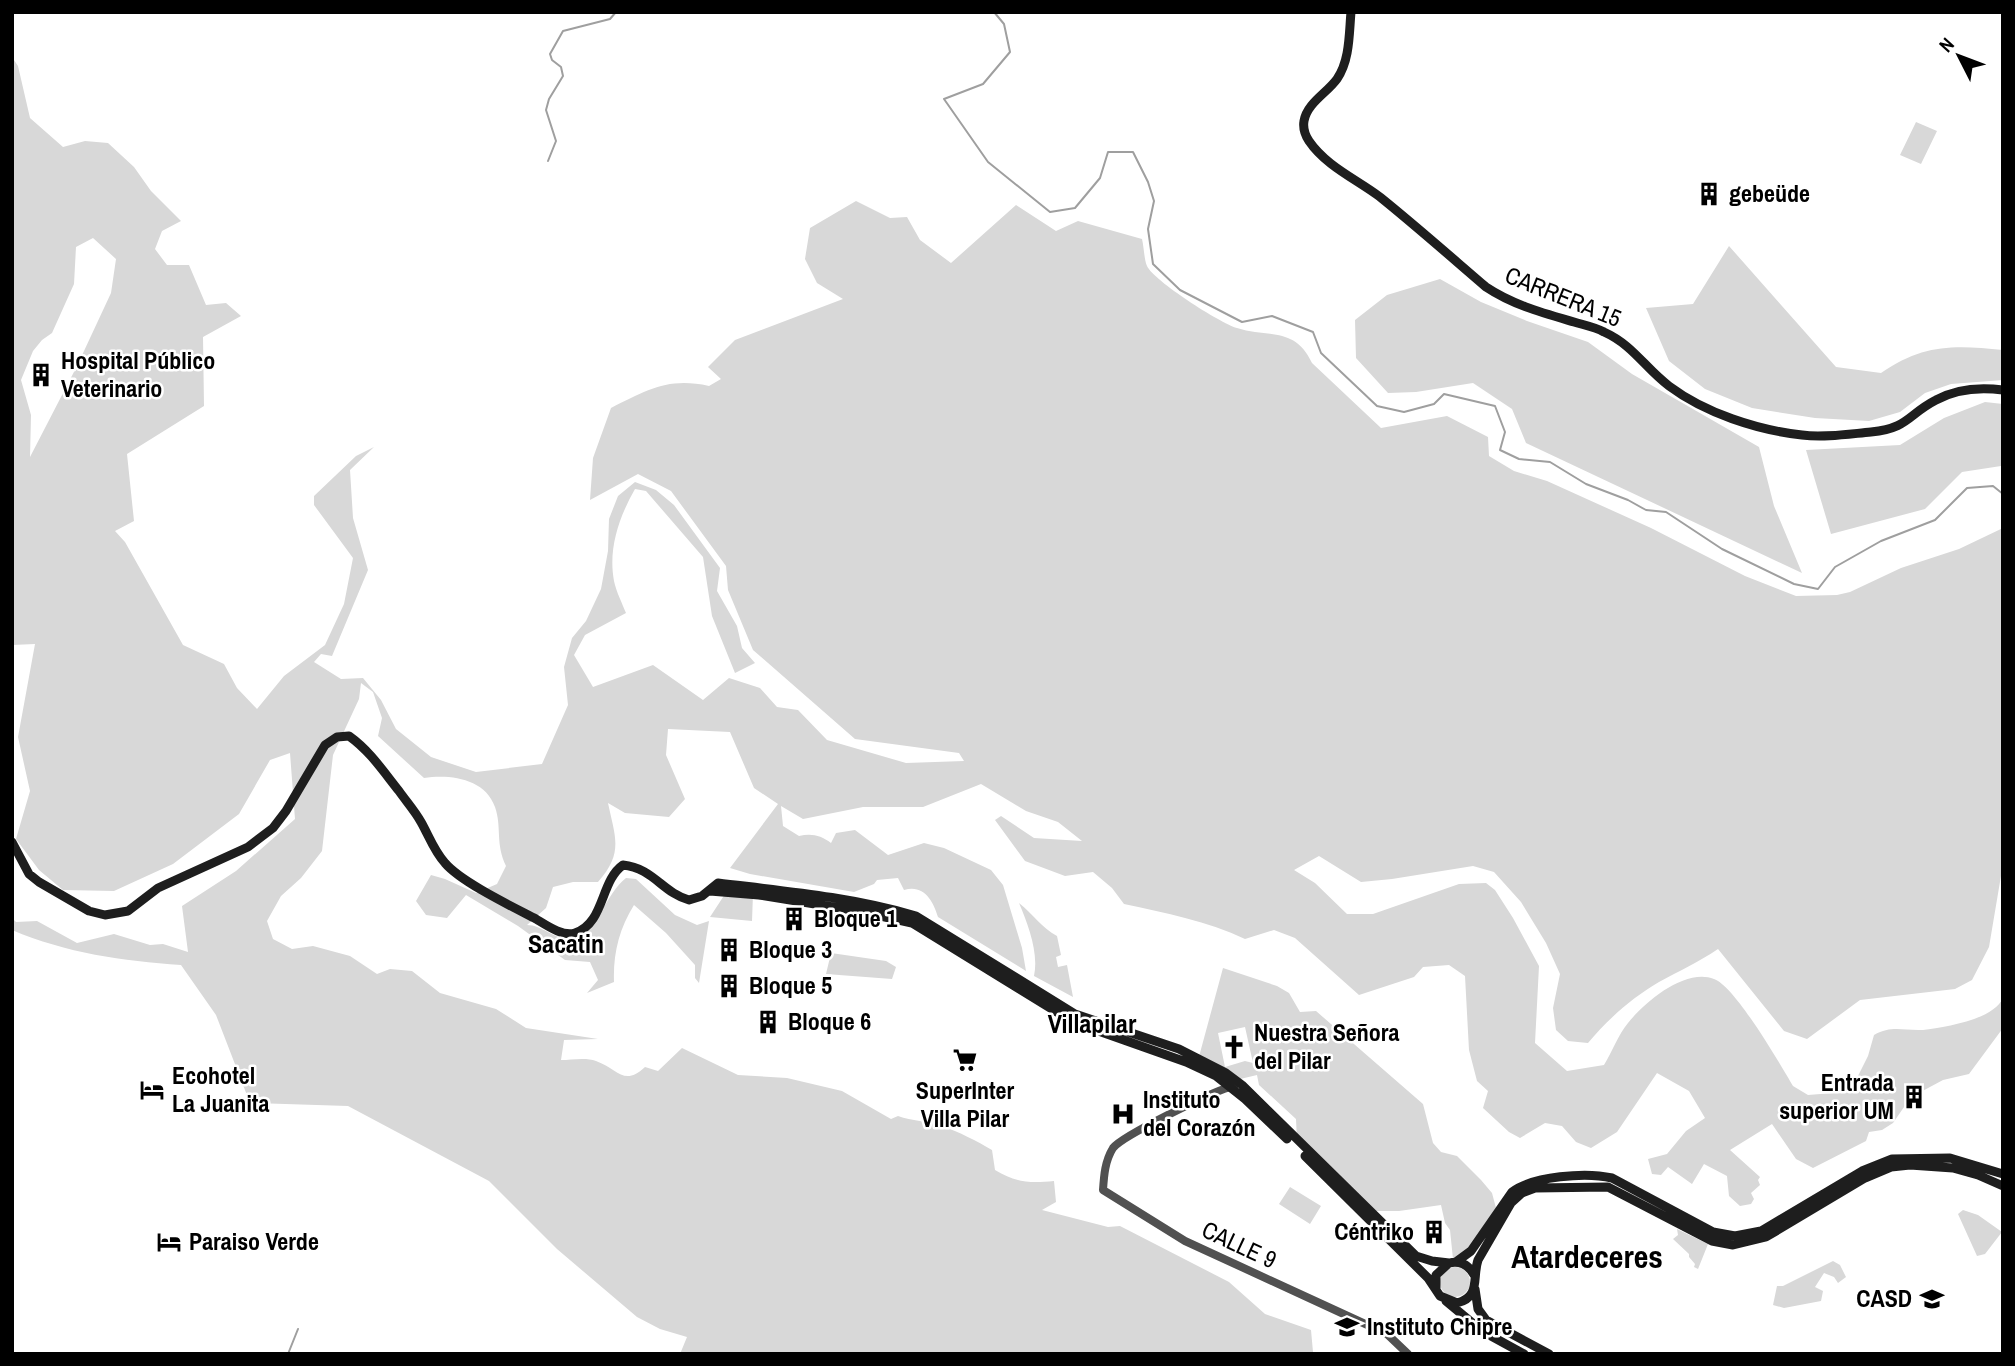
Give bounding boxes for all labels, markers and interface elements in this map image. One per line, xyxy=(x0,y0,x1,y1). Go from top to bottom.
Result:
north arrow xyxy=(1924,21,1994,91)
text: N xyxy=(1933,32,1960,58)
place label: gebeüde xyxy=(1729,177,1810,209)
building icon: gebeüde xyxy=(1695,180,1723,208)
street label: CARRERA 15 xyxy=(1501,258,1626,334)
place label: Hospital Público Veterinario xyxy=(61,344,215,404)
building icon: Hospital Público Veterinario xyxy=(27,361,55,389)
place label: Bloque 1 xyxy=(814,902,897,934)
building icon: Bloque 1 xyxy=(780,905,808,933)
district label: Sacatin xyxy=(528,926,604,961)
place label: Bloque 3 xyxy=(749,933,832,965)
building icon: Bloque 3 xyxy=(715,936,743,964)
place label: Bloque 5 xyxy=(749,969,832,1001)
building icon: Bloque 5 xyxy=(715,972,743,1000)
place label: Bloque 6 xyxy=(788,1005,871,1037)
district label: Villapilar xyxy=(1048,1006,1137,1041)
building icon: Bloque 6 xyxy=(754,1008,782,1036)
place label: Nuestra Señora del Pilar xyxy=(1254,1016,1400,1076)
church icon: Nuestra Señora del Pilar xyxy=(1220,1033,1248,1061)
supermarket icon: SuperInter Villa Pilar xyxy=(951,1046,979,1074)
place label: Ecohotel La Juanita xyxy=(172,1059,269,1119)
place label: Entrada superior UM xyxy=(1779,1066,1894,1126)
place label: SuperInter Villa Pilar xyxy=(916,1074,1015,1134)
hotel icon: Ecohotel La Juanita xyxy=(138,1076,166,1104)
place label: Instituto del Corazón xyxy=(1143,1083,1256,1143)
building icon: Entrada superior UM xyxy=(1900,1083,1928,1111)
hospital icon: Instituto del Corazón xyxy=(1109,1100,1137,1128)
street label: CALLE 9 xyxy=(1197,1213,1282,1275)
place label: Céntriko xyxy=(1334,1215,1414,1247)
building icon: Céntriko xyxy=(1420,1218,1448,1246)
place label: Paraiso Verde xyxy=(189,1225,319,1257)
hotel icon: Paraiso Verde xyxy=(155,1228,183,1256)
district label: Atardeceres xyxy=(1511,1235,1663,1278)
place label: CASD xyxy=(1856,1282,1912,1314)
school or university icon: CASD xyxy=(1918,1285,1946,1313)
place label: Instituto Chipre xyxy=(1367,1310,1512,1342)
school or university icon: Instituto Chipre xyxy=(1333,1313,1361,1341)

